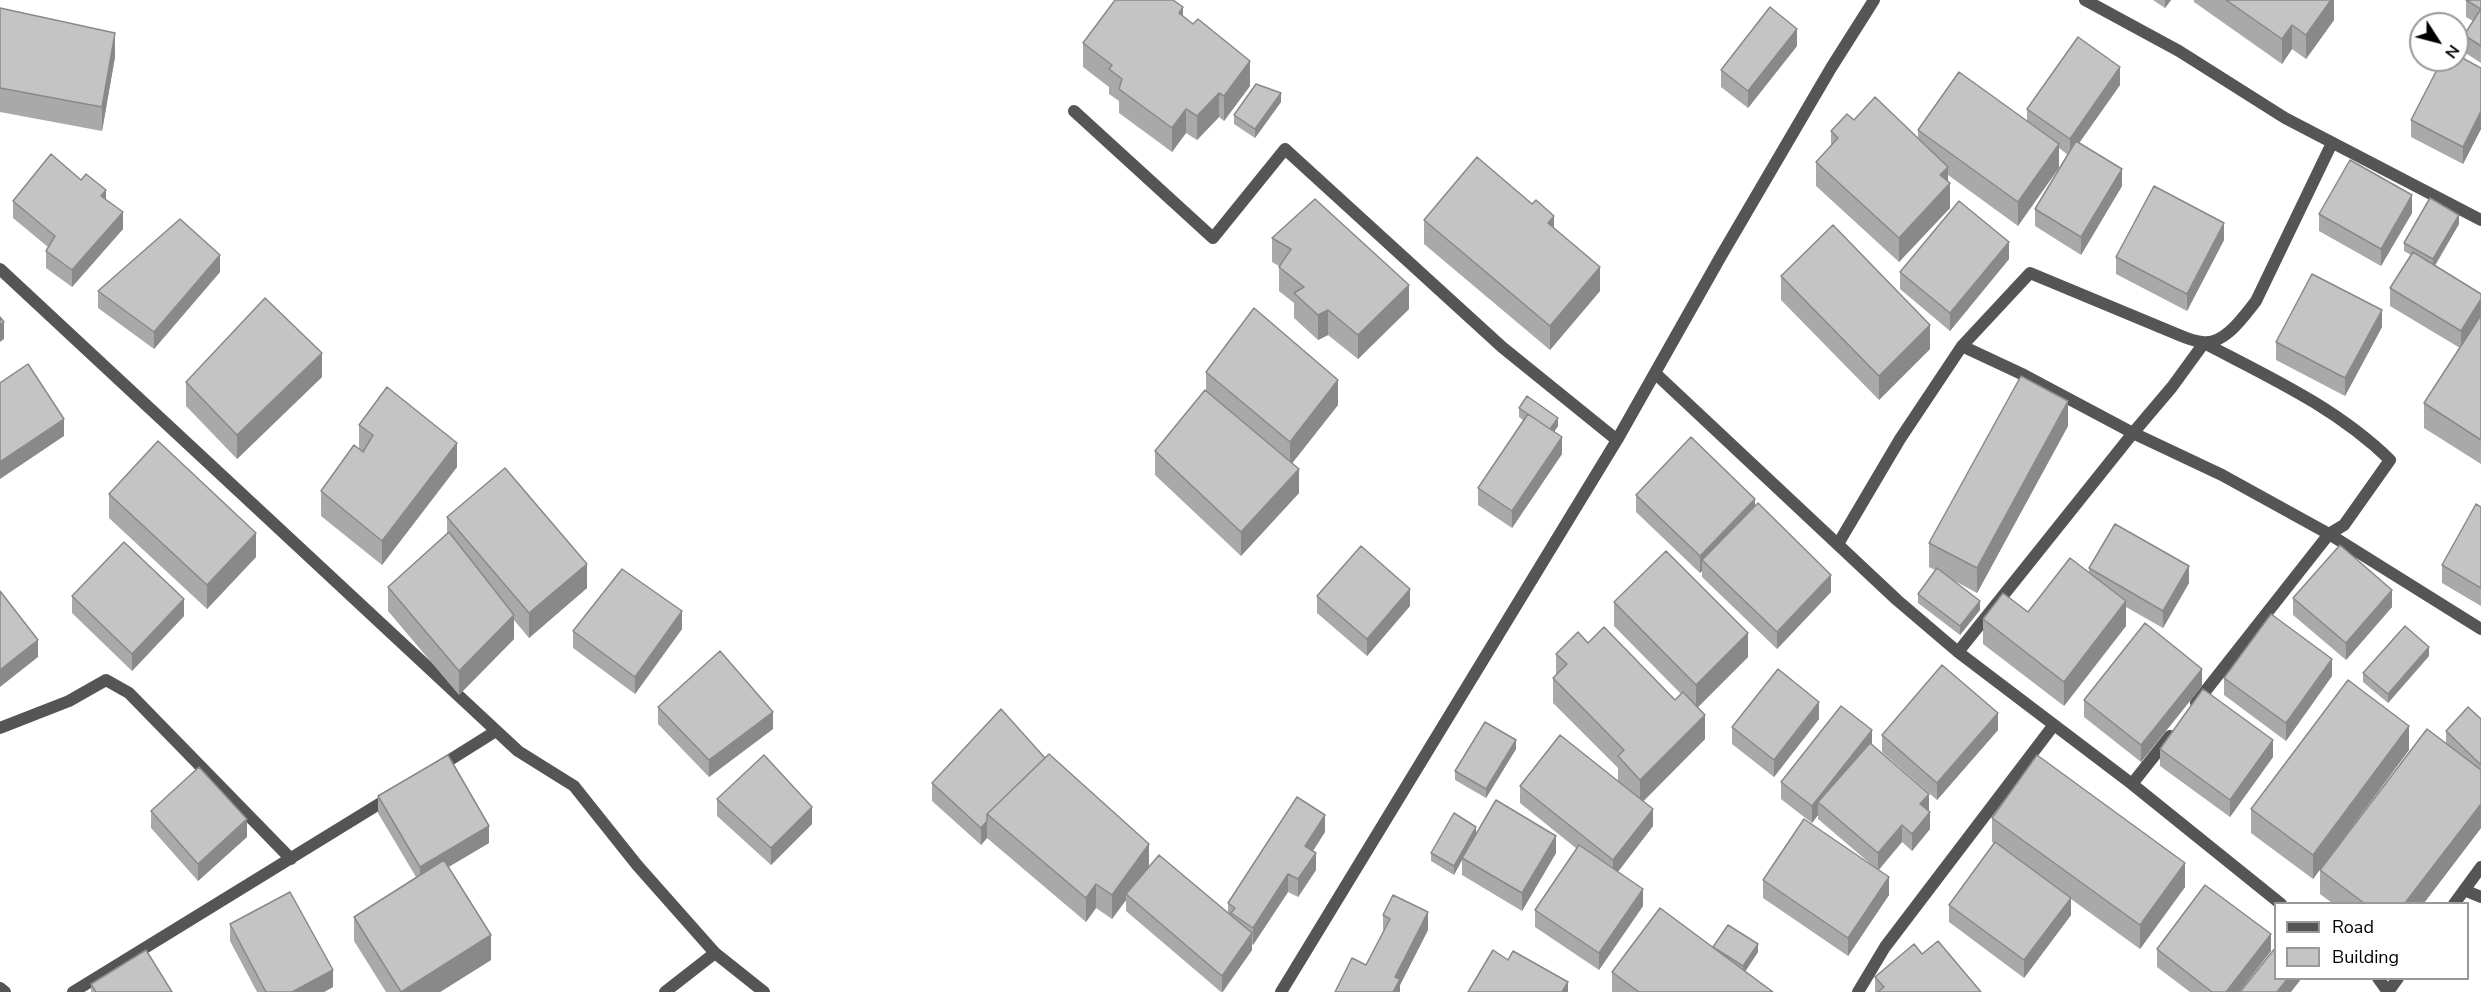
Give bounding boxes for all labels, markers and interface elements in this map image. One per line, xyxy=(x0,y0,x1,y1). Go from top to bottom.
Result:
north arrow xyxy=(2409,12,2469,72)
text: N xyxy=(2440,40,2464,63)
legend xyxy=(2274,902,2469,980)
text: Road xyxy=(2332,915,2374,939)
text: Building xyxy=(2332,945,2399,969)

